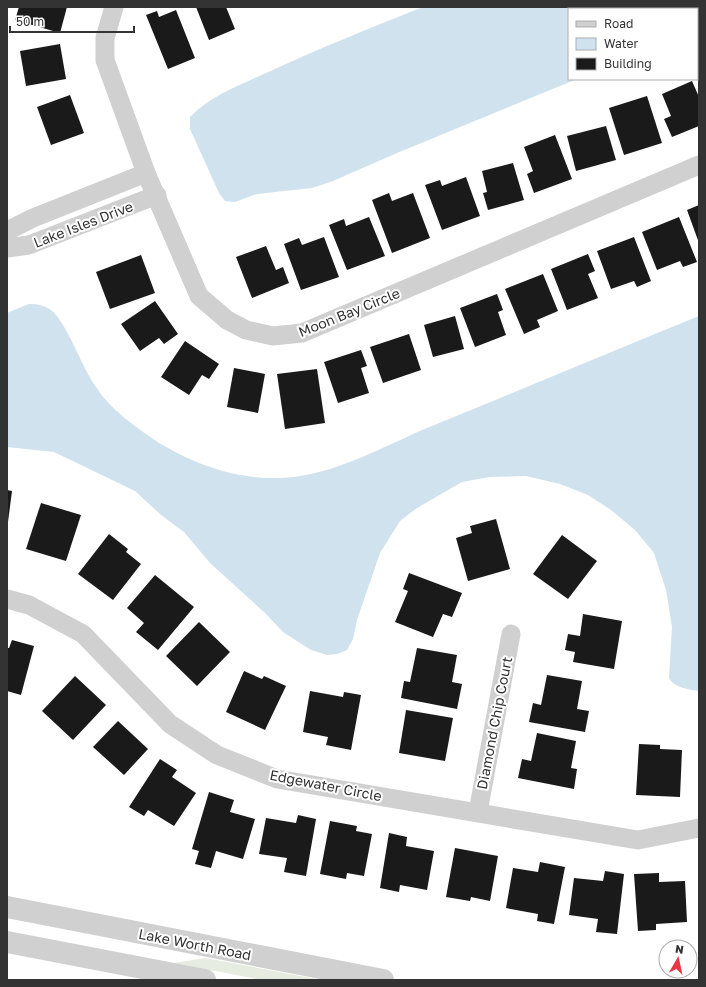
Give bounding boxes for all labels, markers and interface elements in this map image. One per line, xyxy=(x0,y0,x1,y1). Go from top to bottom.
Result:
scale bar xyxy=(10,8,134,34)
legend xyxy=(568,8,698,80)
text: 50 m xyxy=(16,14,44,29)
text: Road xyxy=(604,16,633,31)
text: Water xyxy=(604,36,638,51)
text: Building xyxy=(604,56,652,71)
street label: Lake Isles Drive xyxy=(31,197,135,251)
street label: Moon Bay Circle xyxy=(296,284,402,340)
street label: Diamond Chip Court xyxy=(473,655,515,791)
street label: Edgewater Circle xyxy=(269,766,383,804)
street label: Lake Worth Road xyxy=(137,925,253,963)
north arrow xyxy=(658,939,698,979)
text: N xyxy=(674,942,685,956)

